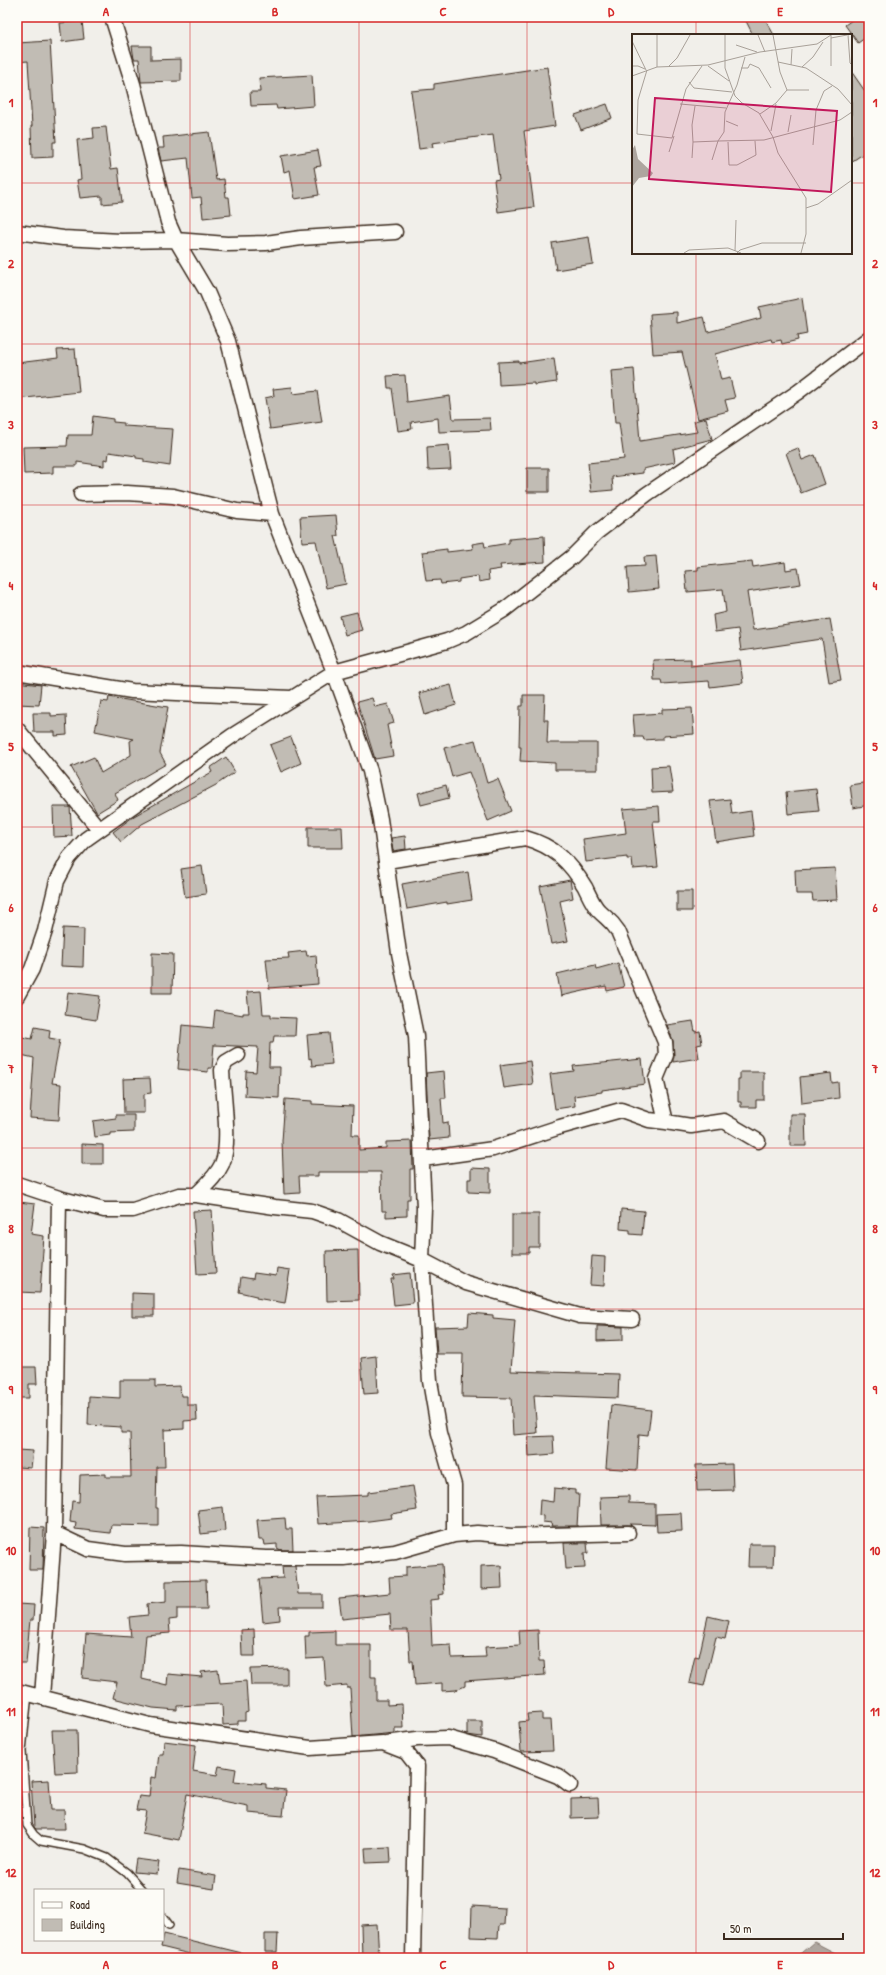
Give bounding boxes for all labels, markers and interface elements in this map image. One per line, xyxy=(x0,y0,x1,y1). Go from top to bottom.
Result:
text: A xyxy=(103,2,110,20)
text: B xyxy=(272,2,279,20)
text: C xyxy=(439,2,447,20)
text: D xyxy=(608,2,615,20)
text: E xyxy=(777,2,783,20)
inset map xyxy=(632,34,852,254)
text: 1 xyxy=(9,93,14,111)
text: 1 xyxy=(873,93,878,111)
text: 2 xyxy=(8,254,15,272)
text: 2 xyxy=(872,254,879,272)
text: 3 xyxy=(8,415,14,433)
text: 3 xyxy=(872,415,878,433)
text: 4 xyxy=(9,576,14,594)
text: 4 xyxy=(873,576,878,594)
text: 5 xyxy=(8,737,14,755)
text: 5 xyxy=(872,737,878,755)
text: 6 xyxy=(8,898,14,916)
text: 6 xyxy=(872,898,878,916)
text: 7 xyxy=(7,1059,15,1077)
text: 7 xyxy=(871,1059,879,1077)
text: 8 xyxy=(8,1219,14,1237)
text: 8 xyxy=(872,1219,878,1237)
text: 9 xyxy=(9,1380,14,1398)
text: 9 xyxy=(873,1380,878,1398)
text: 10 xyxy=(6,1541,16,1559)
text: 10 xyxy=(870,1541,880,1559)
text: 11 xyxy=(6,1702,16,1720)
text: 11 xyxy=(870,1702,880,1720)
text: 12 xyxy=(6,1863,17,1881)
text: 12 xyxy=(870,1863,881,1881)
legend xyxy=(34,1889,164,1941)
text: Road xyxy=(70,1896,90,1913)
scale bar xyxy=(724,1915,843,1941)
text: Building xyxy=(70,1916,105,1933)
text: 50 m xyxy=(730,1920,751,1937)
text: A xyxy=(103,1955,110,1973)
text: B xyxy=(272,1955,279,1973)
text: C xyxy=(439,1955,447,1973)
text: D xyxy=(608,1955,615,1973)
text: E xyxy=(777,1955,783,1973)

